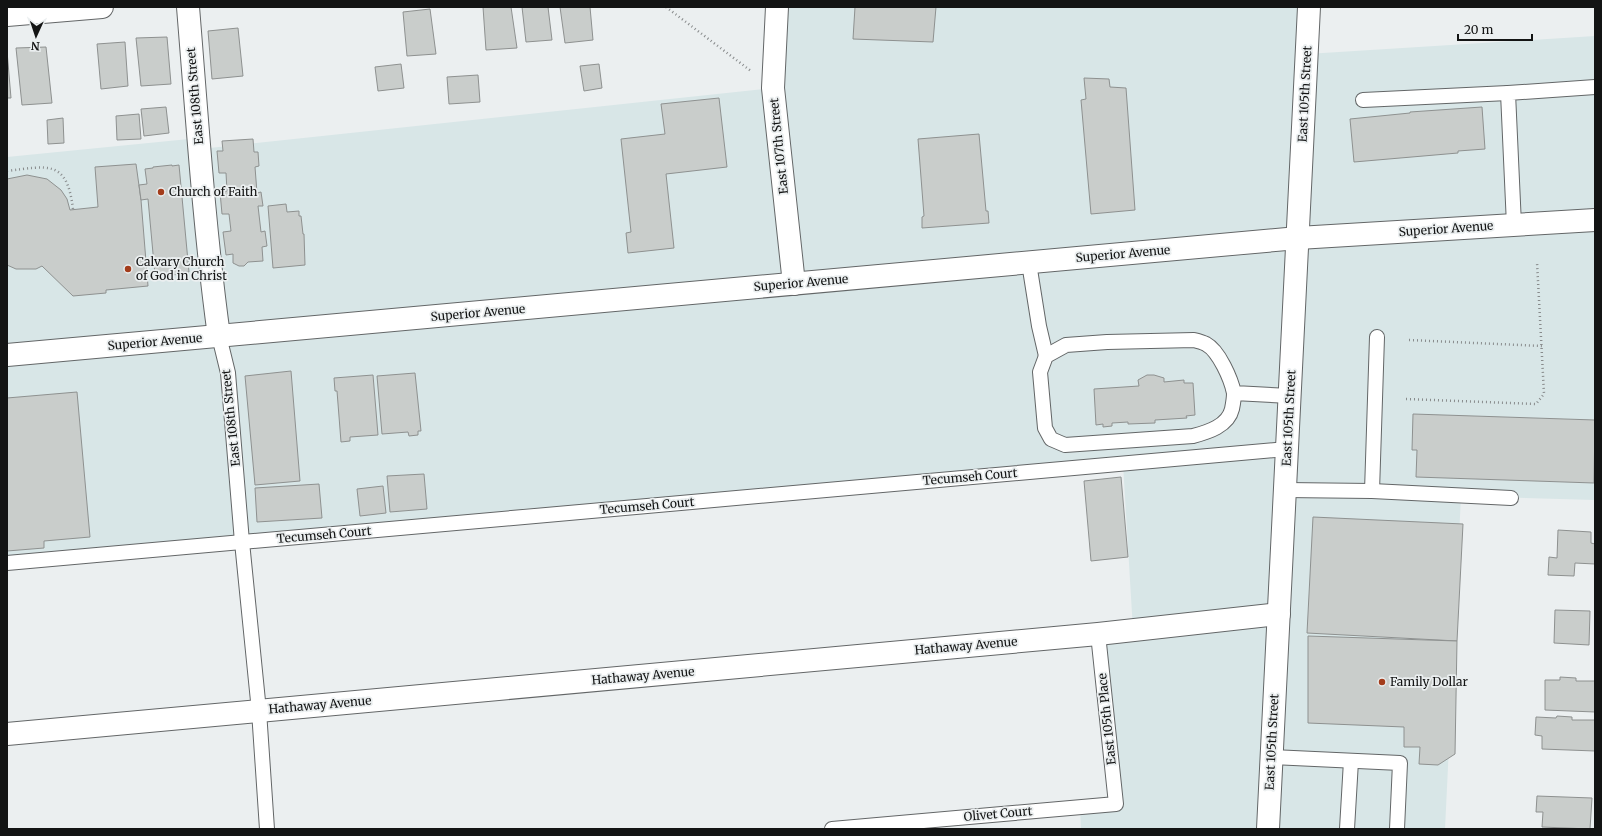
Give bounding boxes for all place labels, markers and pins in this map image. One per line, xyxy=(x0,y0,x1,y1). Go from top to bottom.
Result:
place label: Church of Faith xyxy=(169,184,258,199)
marker: Church of Faith xyxy=(156,187,166,197)
place label: Calvary Church of God in Christ xyxy=(136,254,227,283)
marker: Calvary Church of God in Christ xyxy=(123,264,133,274)
place label: Family Dollar xyxy=(1390,674,1468,689)
marker: Family Dollar xyxy=(1377,677,1387,687)

